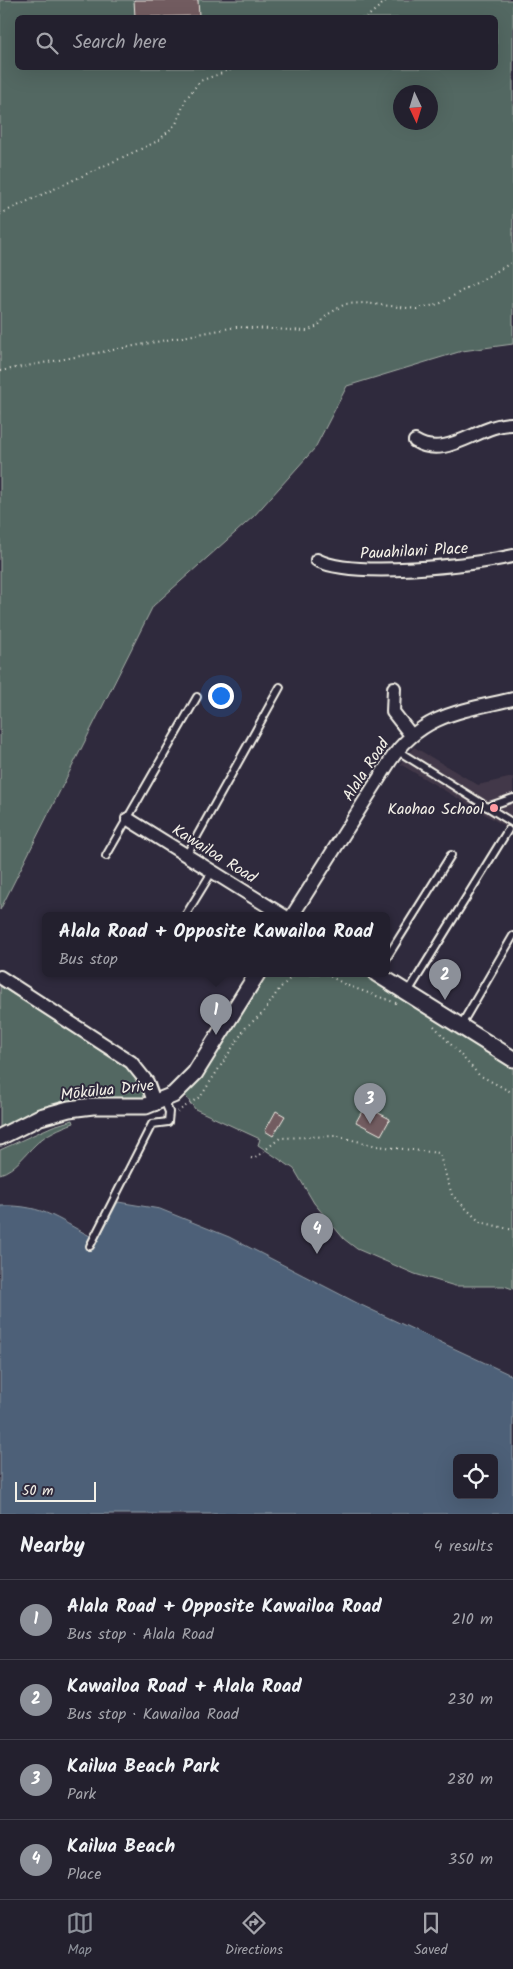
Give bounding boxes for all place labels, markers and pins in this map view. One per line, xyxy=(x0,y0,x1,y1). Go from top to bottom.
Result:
place label: Kaohao School xyxy=(387,797,484,822)
marker: Kaohao School xyxy=(488,802,500,814)
pin: 2 xyxy=(429,959,461,1000)
pin: 1 xyxy=(200,994,232,1035)
pin: 3 xyxy=(354,1083,386,1124)
pin: 4 xyxy=(301,1213,333,1254)

